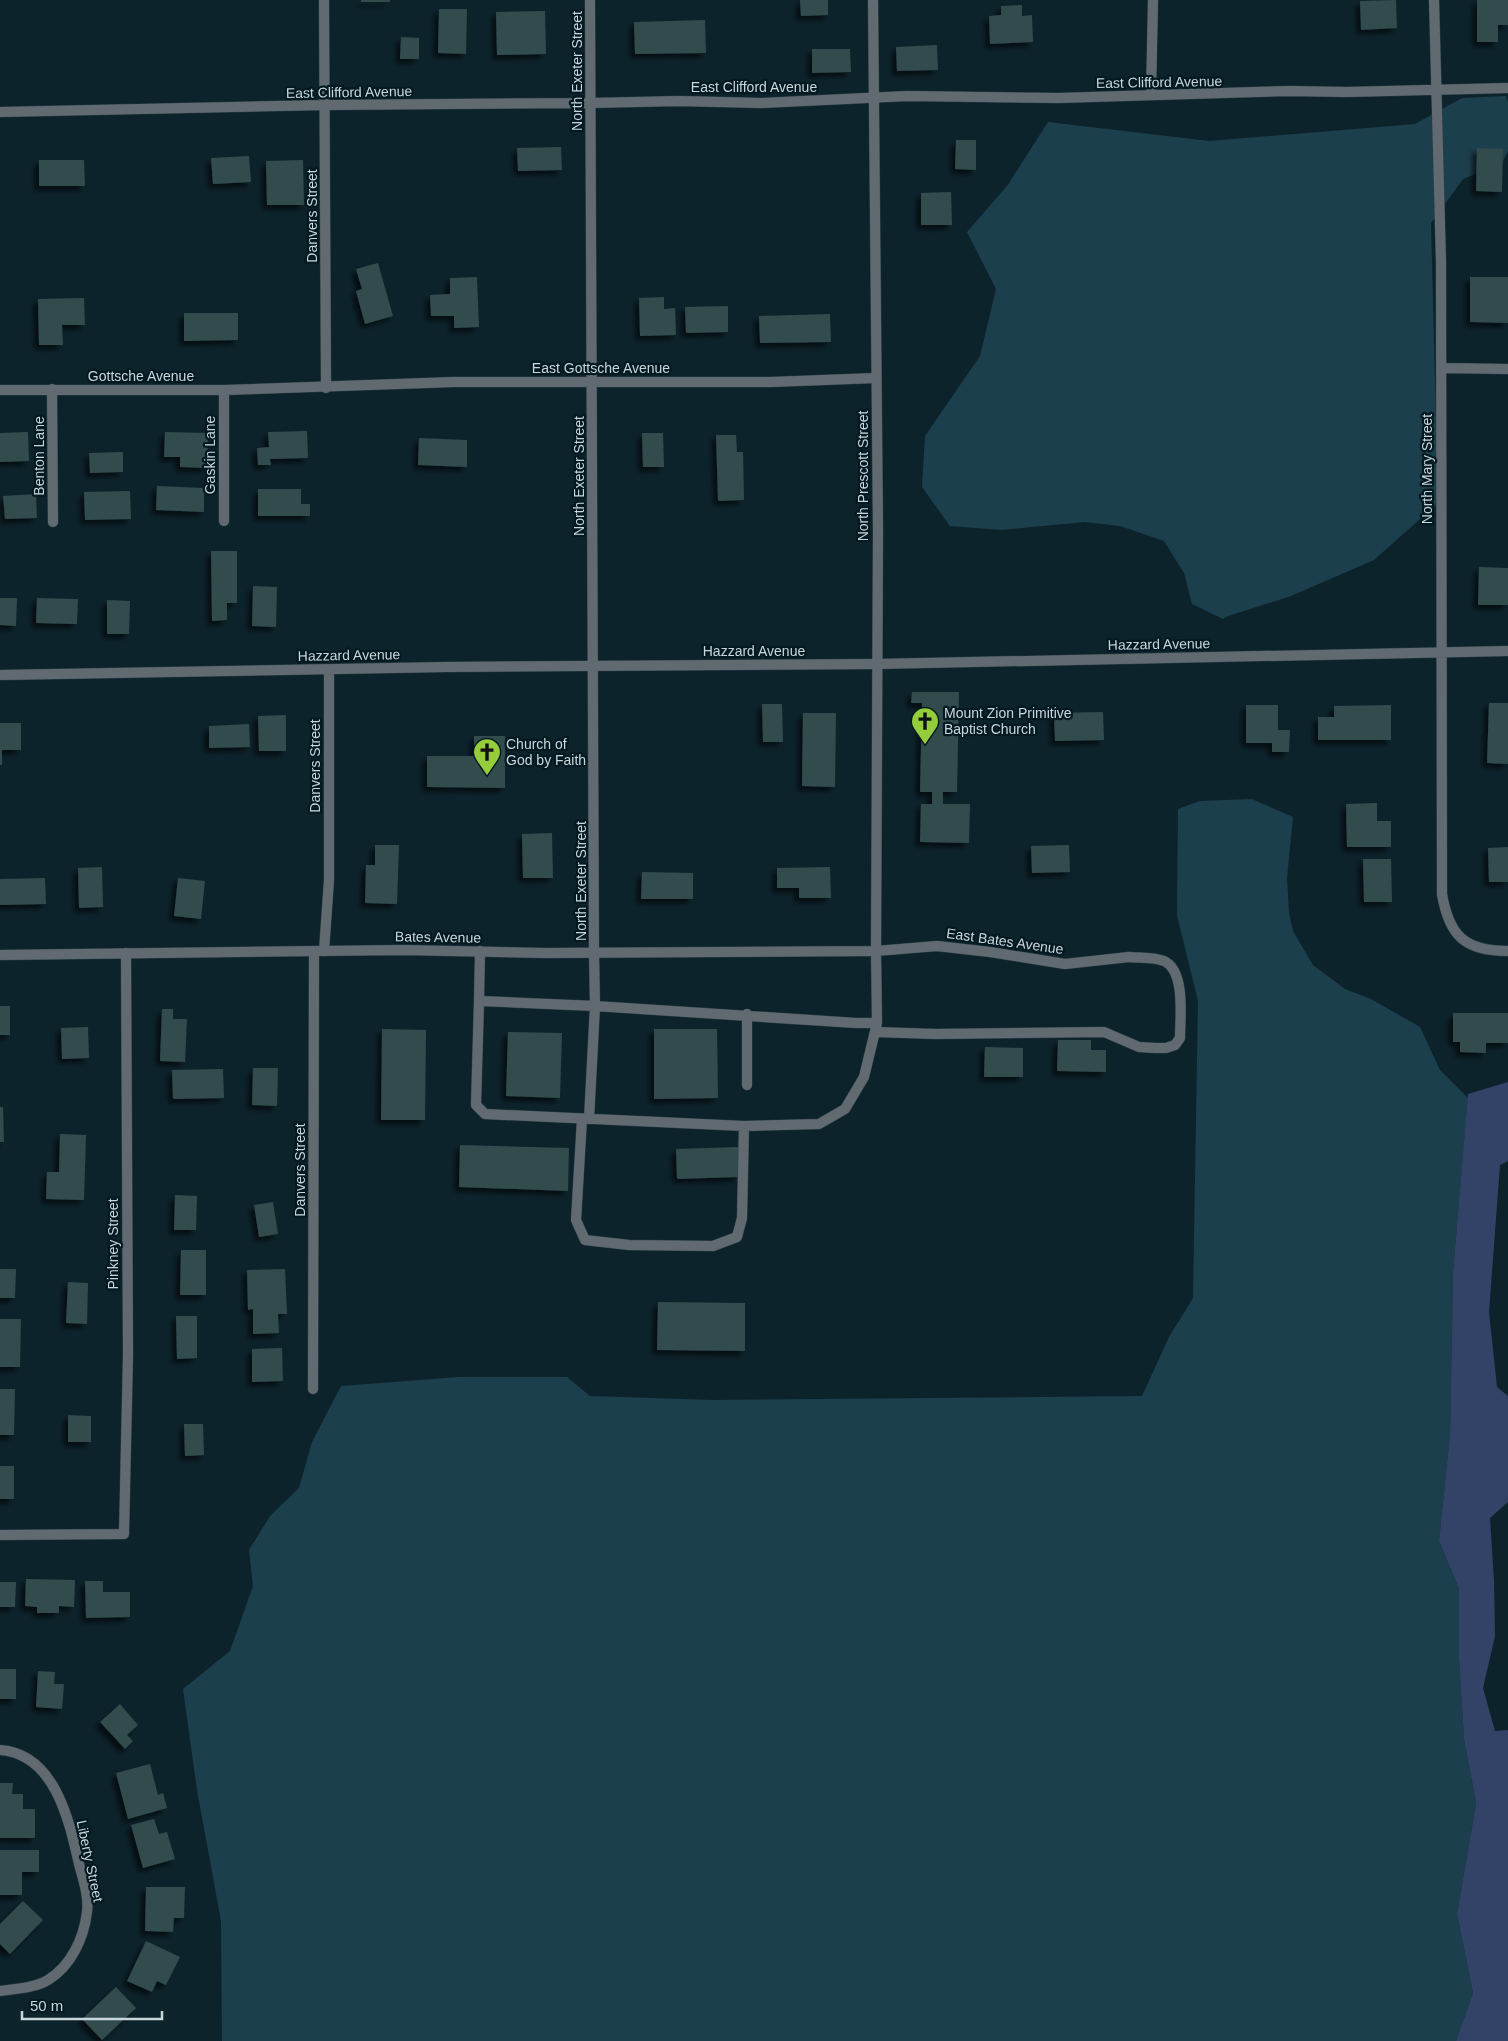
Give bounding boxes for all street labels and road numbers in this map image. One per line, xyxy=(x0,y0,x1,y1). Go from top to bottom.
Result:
street label: North Exeter Street xyxy=(569,11,585,131)
street label: East Clifford Avenue xyxy=(1096,73,1223,91)
street label: East Clifford Avenue xyxy=(691,79,817,95)
street label: East Clifford Avenue xyxy=(286,83,413,101)
street label: Danvers Street xyxy=(304,169,320,263)
street label: East Gottsche Avenue xyxy=(532,360,670,376)
street label: Gottsche Avenue xyxy=(88,368,194,384)
street label: North Prescott Street xyxy=(855,411,871,541)
street label: North Mary Street xyxy=(1419,414,1435,524)
street label: Gaskin Lane xyxy=(202,415,218,494)
street label: Benton Lane xyxy=(31,416,47,496)
street label: North Exeter Street xyxy=(571,416,587,536)
street label: Hazzard Avenue xyxy=(1108,635,1211,653)
street label: Hazzard Avenue xyxy=(703,643,805,659)
street label: Hazzard Avenue xyxy=(298,646,401,664)
street label: Danvers Street xyxy=(307,719,323,813)
street label: North Exeter Street xyxy=(573,821,589,941)
street label: East Bates Avenue xyxy=(945,925,1065,957)
street label: Bates Avenue xyxy=(395,928,481,946)
street label: Danvers Street xyxy=(292,1123,308,1217)
street label: Pinkney Street xyxy=(105,1198,121,1290)
street label: Liberty Street xyxy=(74,1819,107,1903)

